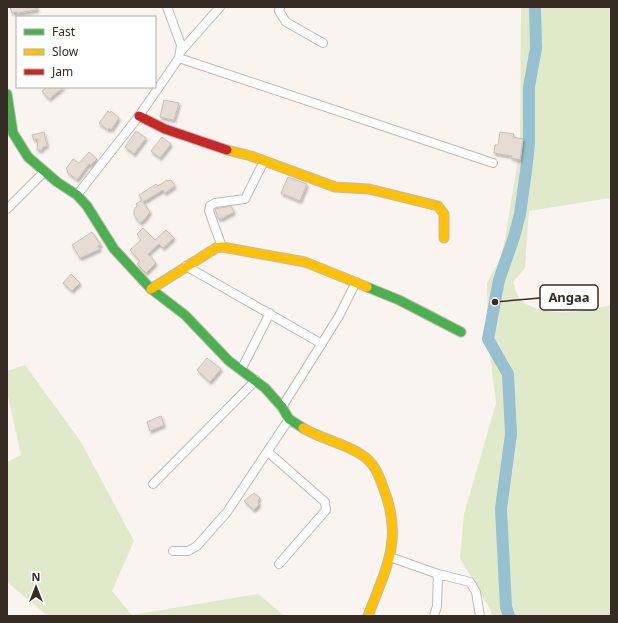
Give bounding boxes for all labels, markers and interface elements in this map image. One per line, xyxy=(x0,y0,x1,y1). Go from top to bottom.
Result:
legend xyxy=(16,16,156,88)
text: Fast xyxy=(52,23,76,40)
text: Slow xyxy=(52,43,79,60)
text: Jam xyxy=(51,63,73,80)
callout: Angaa xyxy=(540,285,598,310)
text: Angaa xyxy=(548,288,590,306)
north arrow xyxy=(16,567,56,607)
text: N xyxy=(32,569,40,584)

